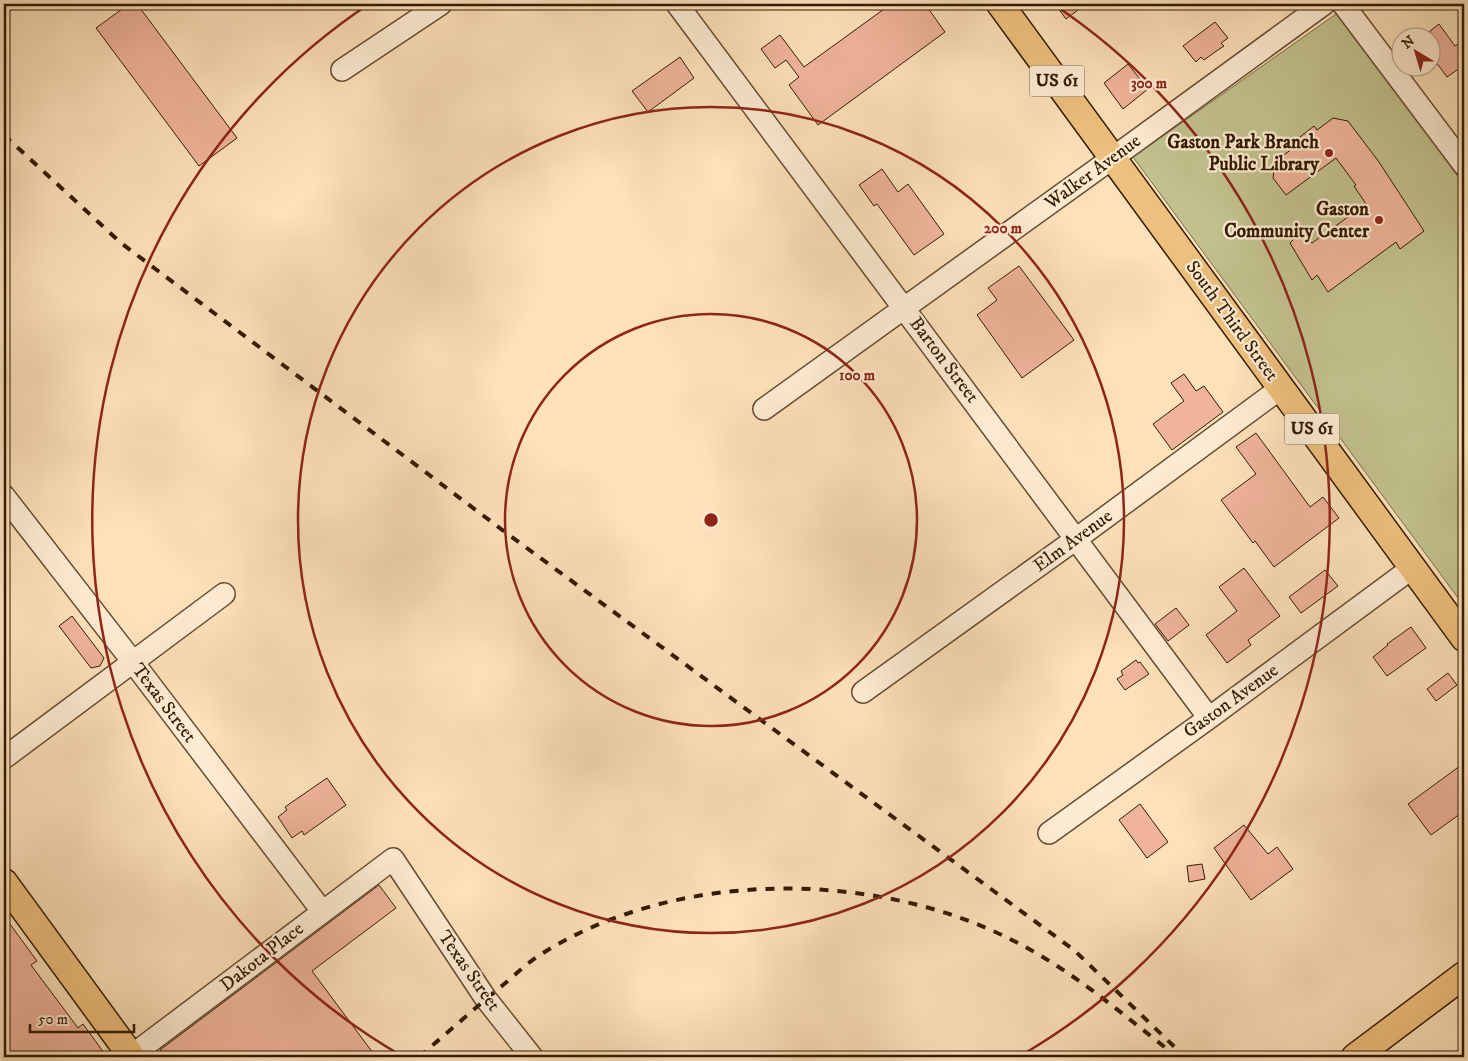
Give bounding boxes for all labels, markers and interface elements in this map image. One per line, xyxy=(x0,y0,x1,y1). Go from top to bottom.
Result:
north arrow xyxy=(1390,28,1440,78)
text: N xyxy=(1399,32,1419,53)
road number: US 61 xyxy=(1030,66,1084,96)
text: 300 m xyxy=(1131,74,1168,93)
street label: Walker Avenue xyxy=(1040,129,1146,215)
place label: Gaston Park Branch Public Library xyxy=(1167,131,1320,176)
marker: Gaston Park Branch Public Library xyxy=(1323,147,1335,159)
place label: Gaston Community Center xyxy=(1224,198,1370,243)
marker: Gaston Community Center xyxy=(1373,214,1385,226)
text: 200 m xyxy=(984,219,1023,238)
street label: South Third Street xyxy=(1181,256,1283,386)
street label: Barton Street xyxy=(904,313,984,407)
text: 100 m xyxy=(839,366,876,385)
road number: US 61 xyxy=(1284,414,1340,444)
street label: Elm Avenue xyxy=(1029,504,1117,577)
centre of rings xyxy=(702,511,720,529)
street label: Texas Street xyxy=(127,659,201,747)
street label: Gaston Avenue xyxy=(1179,659,1283,743)
street label: Dakota Place xyxy=(216,917,308,997)
street label: Texas Street xyxy=(433,926,505,1016)
scale bar xyxy=(30,1001,134,1033)
text: 50 m xyxy=(38,1010,68,1029)

